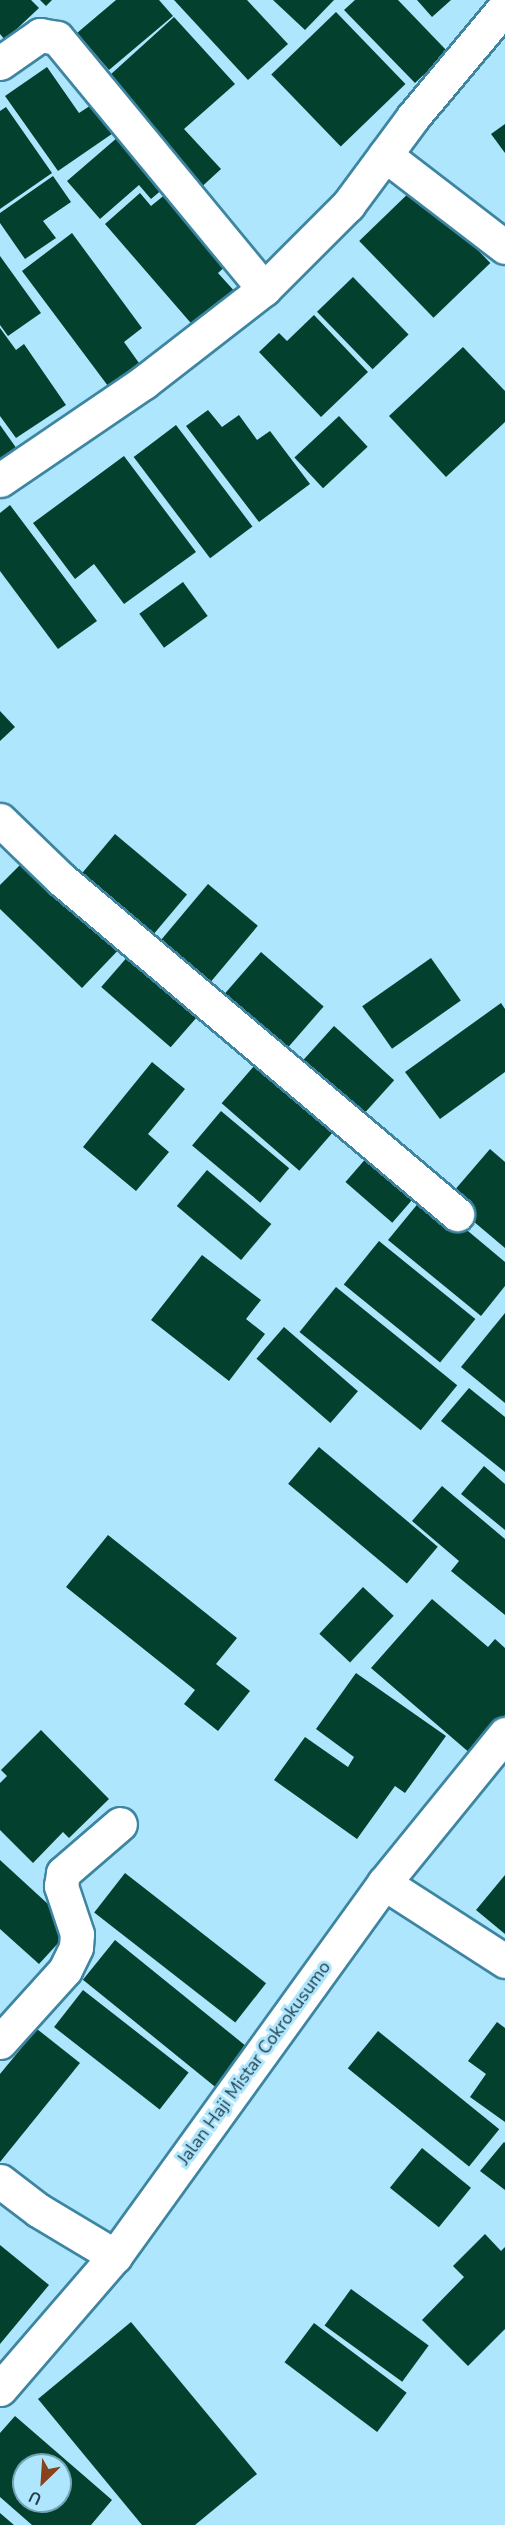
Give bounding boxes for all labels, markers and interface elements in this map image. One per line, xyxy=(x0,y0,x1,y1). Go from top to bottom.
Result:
street label: Jalan Haji Mistar Cokrokusumo xyxy=(173,1957,335,2169)
north arrow xyxy=(12,2453,72,2513)
text: U xyxy=(25,2485,45,2510)

